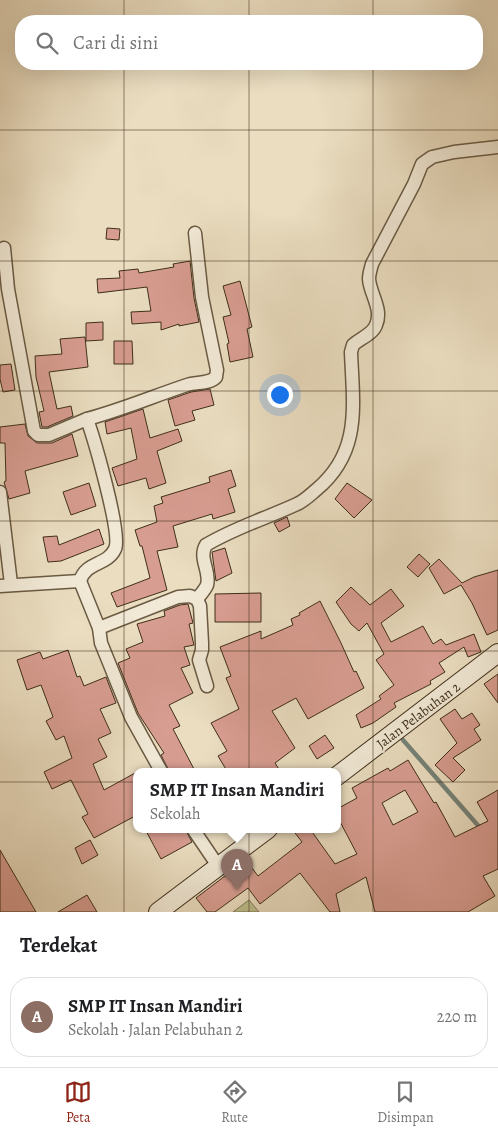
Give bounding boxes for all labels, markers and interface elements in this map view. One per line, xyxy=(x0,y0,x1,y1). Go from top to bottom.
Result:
search box xyxy=(15,15,483,70)
icon: search xyxy=(33,29,61,57)
text: Cari di sini xyxy=(73,30,158,56)
your location xyxy=(267,382,293,408)
street label: Jalan Pelabuhan 2 xyxy=(373,677,464,753)
popup xyxy=(133,768,341,833)
text: SMP IT Insan Mandiri xyxy=(150,777,324,803)
text: Sekolah xyxy=(150,803,201,825)
pin: A xyxy=(221,849,253,890)
text: Terdekat xyxy=(20,931,98,959)
text: SMP IT Insan Mandiri xyxy=(68,993,242,1019)
text: A xyxy=(32,1006,42,1028)
text: 220 m xyxy=(437,1006,477,1028)
text: Sekolah · Jalan Pelabuhan 2 xyxy=(68,1019,243,1041)
tab: Peta xyxy=(64,1078,92,1127)
tab: Rute xyxy=(221,1078,249,1127)
tab: Disimpan xyxy=(377,1078,434,1127)

